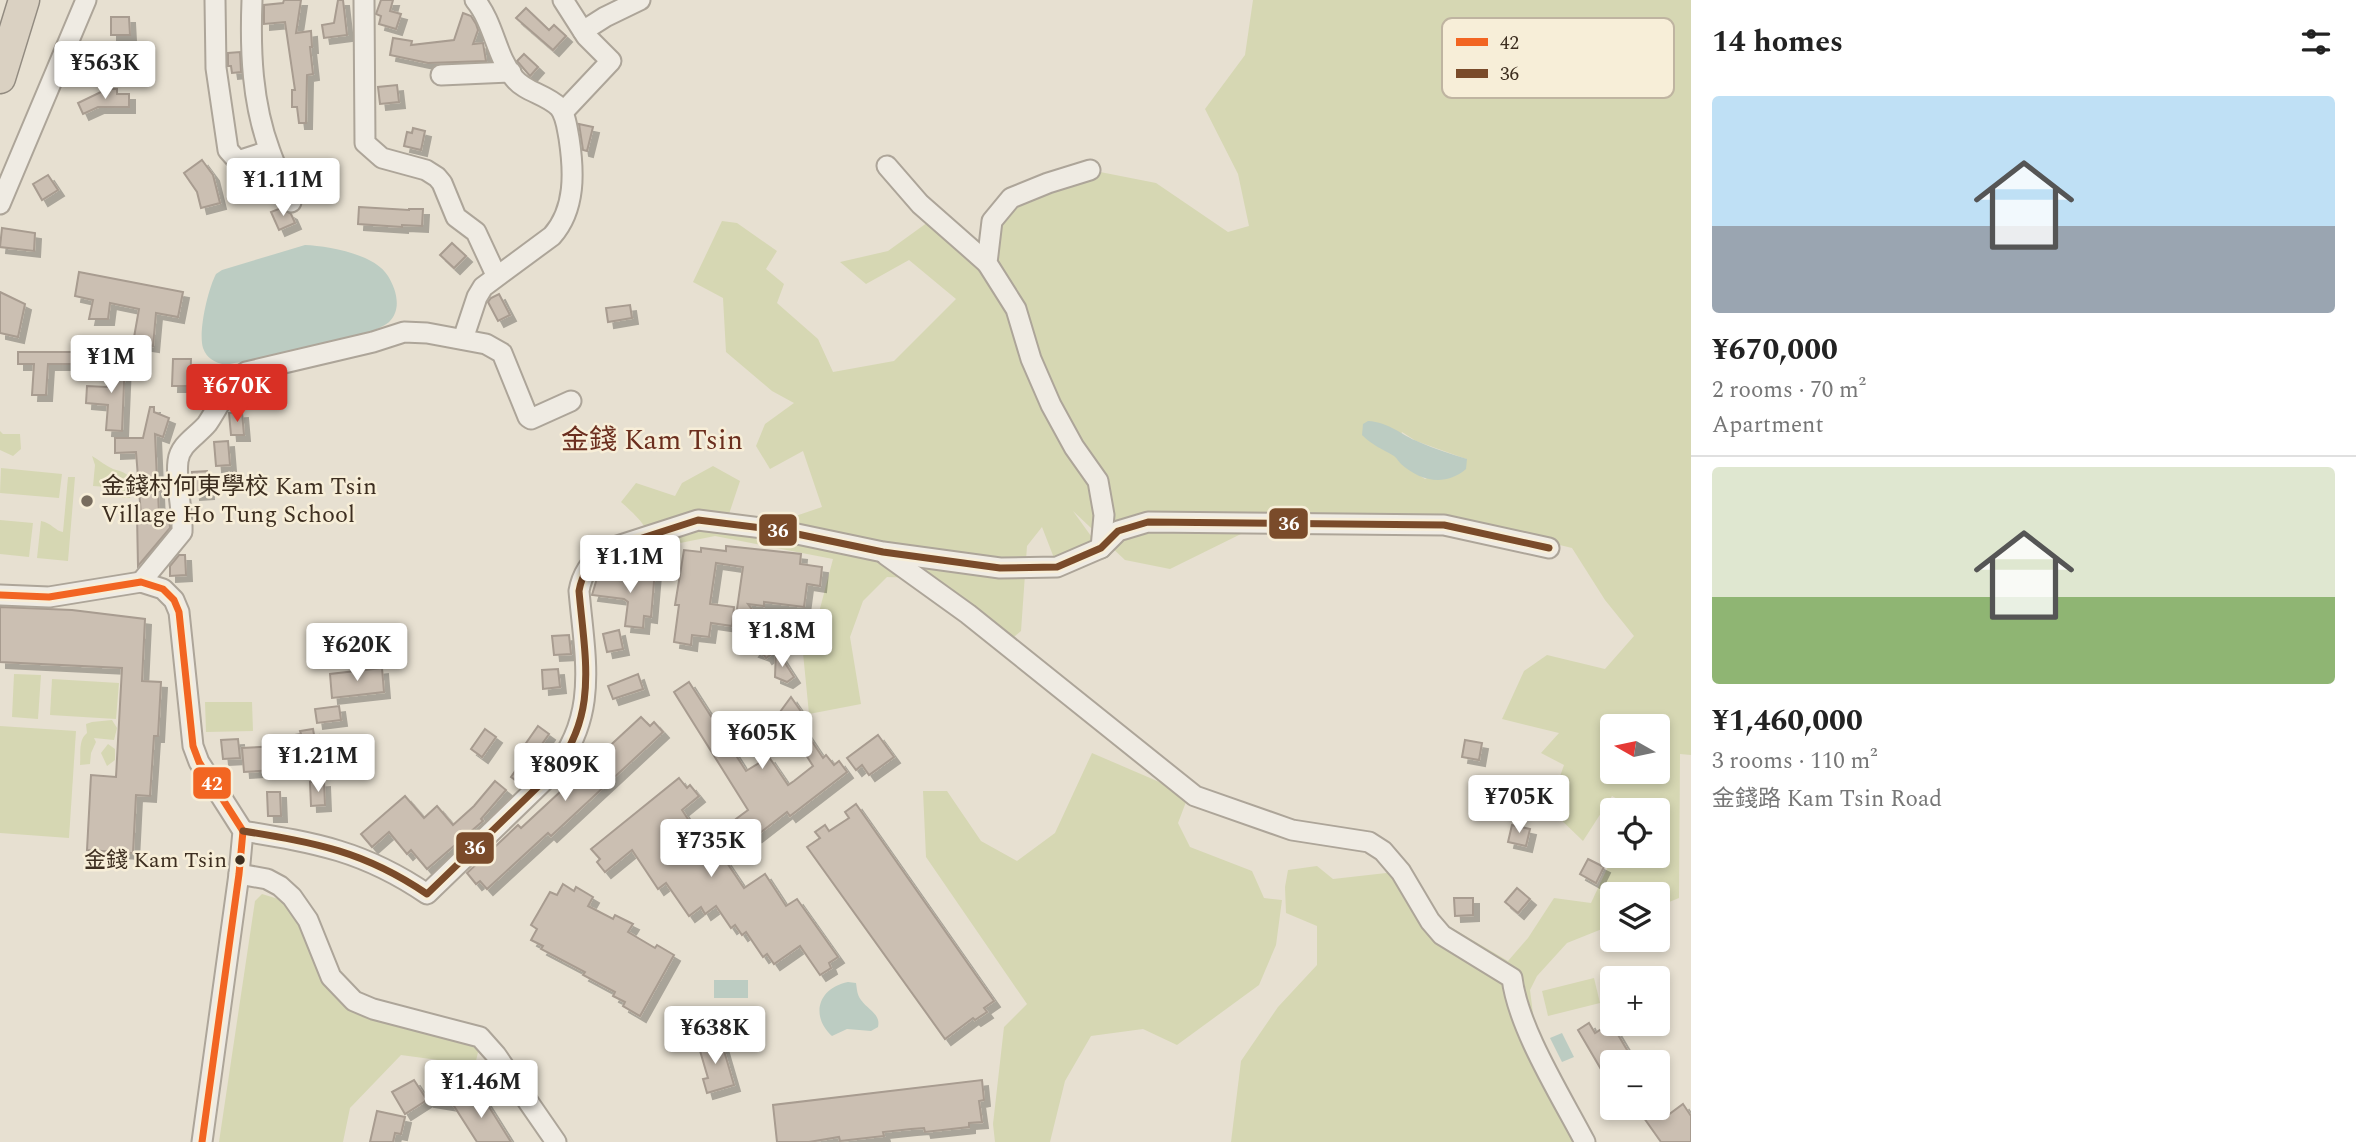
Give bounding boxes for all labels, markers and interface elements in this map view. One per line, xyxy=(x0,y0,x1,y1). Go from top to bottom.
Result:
legend xyxy=(1442,18,1674,98)
text: 14 homes xyxy=(1712,19,1843,65)
icon: filters xyxy=(2297,23,2335,61)
text: 42 xyxy=(1500,29,1519,58)
pin: ¥563K xyxy=(56,42,154,101)
text: ¥563K xyxy=(70,46,140,81)
text: 36 xyxy=(1500,60,1519,89)
icon: home xyxy=(1961,142,2087,268)
pin: ¥1.11M xyxy=(226,158,340,218)
text: ¥1.11M xyxy=(243,163,323,198)
text: ¥670,000 xyxy=(1712,327,1838,373)
pin: ¥1M xyxy=(77,336,145,395)
text: ¥1M xyxy=(87,340,135,375)
pin: ¥670K xyxy=(188,364,286,424)
text: ¥670K xyxy=(202,369,272,404)
text: 2 rooms · 70 m² xyxy=(1712,373,1866,408)
text: Apartment xyxy=(1712,408,1824,443)
district label: 金錢 Kam Tsin xyxy=(561,419,743,462)
place label: 金錢村何東學校 Kam Tsin Village Ho Tung School xyxy=(101,469,377,533)
marker: 金錢村何東學校 Kam Tsin Village Ho Tung School xyxy=(79,493,95,509)
line badge: 36 xyxy=(1268,507,1309,540)
text: 36 xyxy=(1278,510,1300,539)
icon: home xyxy=(1961,512,2087,638)
line badge: 36 xyxy=(758,513,798,547)
text: 36 xyxy=(767,517,789,546)
pin: ¥1.1M xyxy=(581,536,679,595)
text: ¥1.1M xyxy=(596,540,664,575)
pin: ¥1.8M xyxy=(733,610,831,669)
text: ¥1.8M xyxy=(748,614,816,649)
pin: ¥620K xyxy=(308,624,406,683)
text: ¥620K xyxy=(322,628,392,663)
text: ¥1,460,000 xyxy=(1712,698,1863,744)
pin: ¥605K xyxy=(713,712,811,771)
north arrow xyxy=(1600,714,1670,784)
map controls xyxy=(1600,714,1670,1120)
text: ¥605K xyxy=(727,716,797,751)
pin: ¥1.21M xyxy=(261,734,375,794)
text: ¥1.21M xyxy=(278,739,358,774)
pin: ¥809K xyxy=(516,744,614,803)
text: 3 rooms · 110 m² xyxy=(1712,744,1878,779)
text: ¥809K xyxy=(530,748,600,783)
line badge: 42 xyxy=(192,766,232,800)
text: 42 xyxy=(201,770,223,799)
pin: ¥705K xyxy=(1470,776,1568,835)
text: ¥705K xyxy=(1484,780,1554,815)
text: 金錢路 Kam Tsin Road xyxy=(1712,782,1942,817)
button: locate xyxy=(1600,798,1670,868)
pin: ¥735K xyxy=(662,820,760,879)
text: ¥735K xyxy=(676,824,746,859)
line badge: 36 xyxy=(455,831,495,865)
text: 36 xyxy=(464,834,486,863)
place label: 金錢 Kam Tsin xyxy=(84,844,227,877)
marker: 金錢 Kam Tsin xyxy=(233,853,247,867)
button: layers xyxy=(1600,882,1670,952)
button: + xyxy=(1600,966,1670,1036)
pin: ¥638K xyxy=(666,1006,764,1066)
text: ¥638K xyxy=(680,1011,750,1046)
button: − xyxy=(1600,1050,1670,1120)
pin: ¥1.46M xyxy=(424,1060,538,1120)
text: ¥1.46M xyxy=(441,1065,521,1100)

